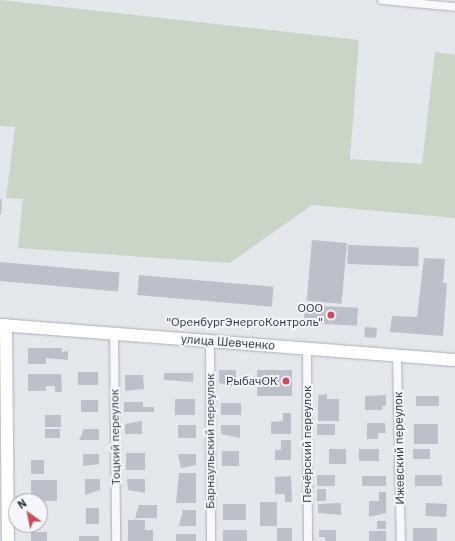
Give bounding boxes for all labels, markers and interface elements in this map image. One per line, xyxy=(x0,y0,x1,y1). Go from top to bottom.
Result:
place label: ООО "ОренбургЭнергоКонтроль" xyxy=(166,301,323,329)
marker: ООО "ОренбургЭнергоКонтроль" xyxy=(326,310,336,320)
street label: улица Шевченко xyxy=(181,332,275,352)
street label: Барнаульский переулок xyxy=(203,373,217,509)
place label: РыбачОК xyxy=(226,374,278,388)
marker: РыбачОК xyxy=(281,376,291,386)
street label: Печёрский переулок xyxy=(300,385,314,503)
street label: Тоцкий переулок xyxy=(107,389,123,485)
street label: Ижевский переулок xyxy=(391,391,407,505)
north arrow xyxy=(8,493,48,533)
text: N xyxy=(15,496,29,512)

